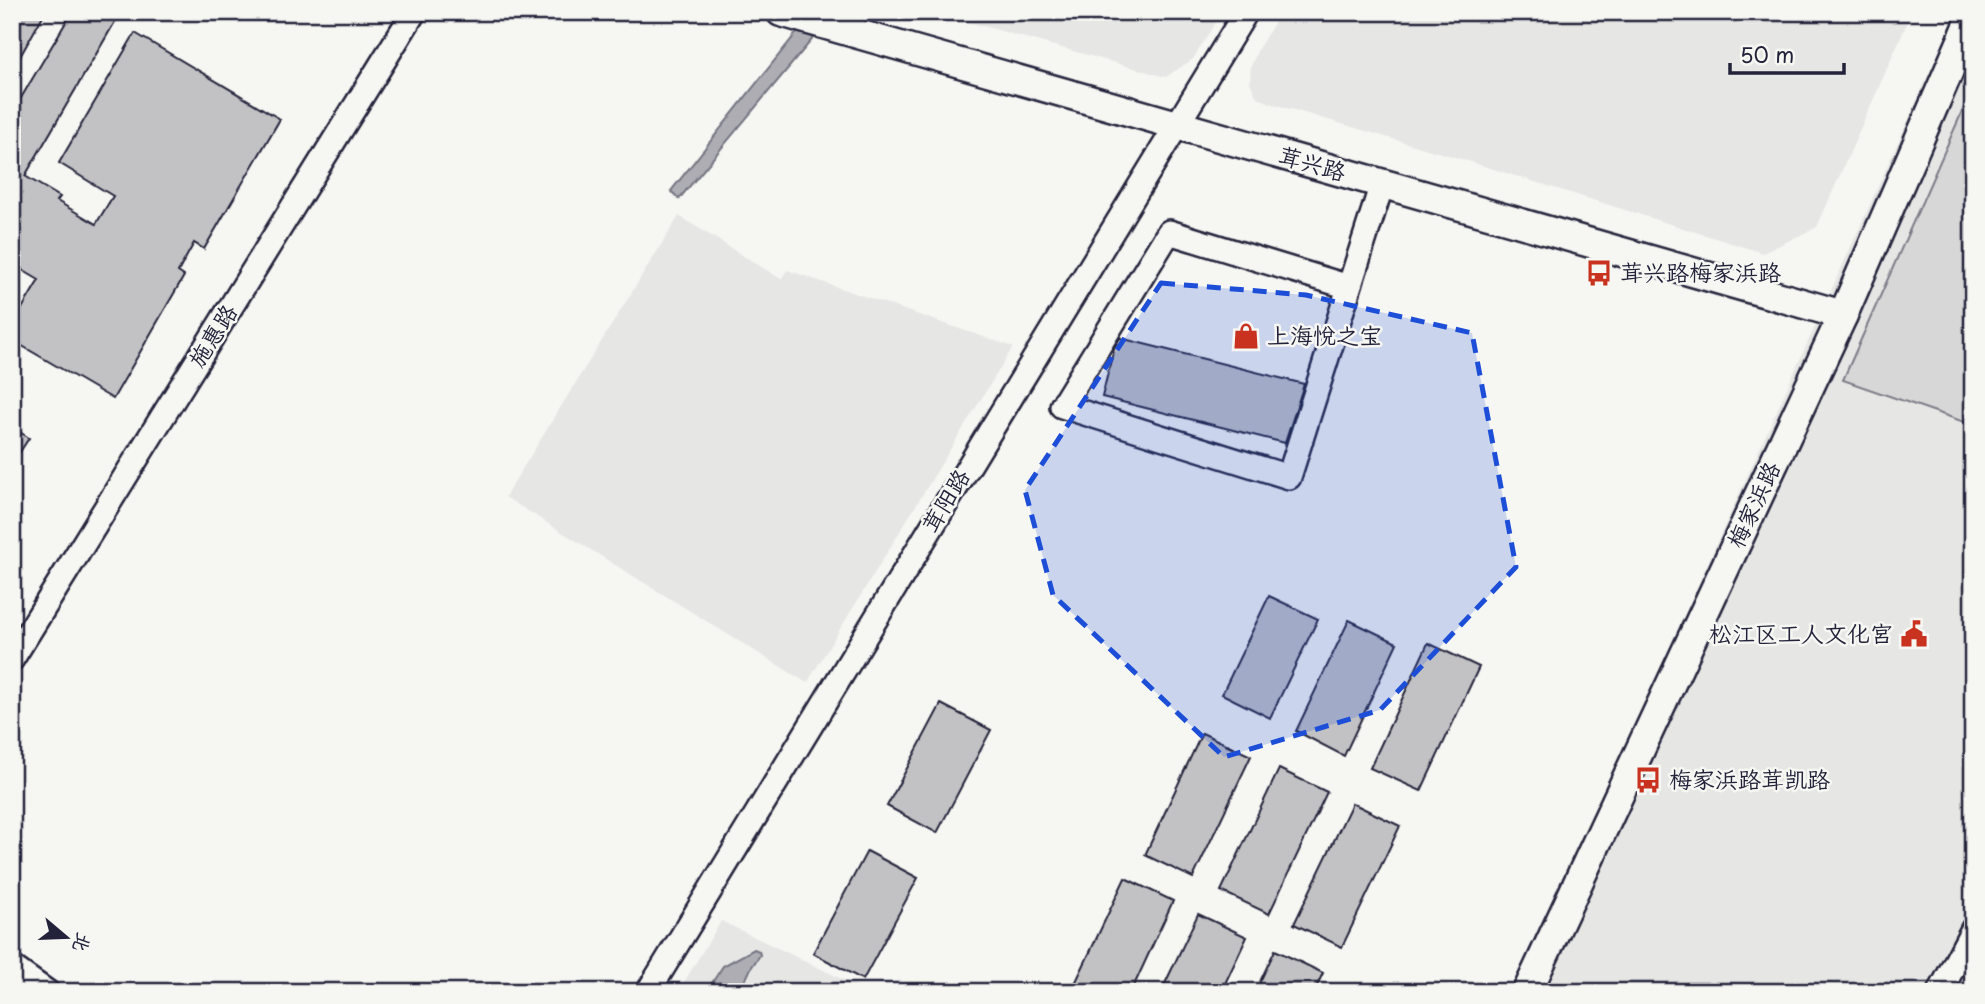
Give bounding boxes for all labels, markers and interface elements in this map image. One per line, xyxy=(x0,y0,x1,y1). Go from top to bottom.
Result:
scale bar xyxy=(1730,32,1843,76)
text: 50 m xyxy=(1740,38,1794,70)
street label: 茸兴路 xyxy=(1274,136,1350,189)
place label: 茸兴路梅家浜路 xyxy=(1620,254,1781,289)
bus stop icon: 茸兴路梅家浜路 xyxy=(1584,258,1614,288)
street label: 施惠路 xyxy=(179,297,245,374)
place label: 上海悦之宝 xyxy=(1267,317,1382,352)
shop icon: 上海悦之宝 xyxy=(1231,321,1261,351)
street label: 梅家浜路 xyxy=(1717,455,1788,553)
street label: 茸阳路 xyxy=(912,462,977,539)
place label: 松江区工人文化宫 xyxy=(1709,615,1893,650)
public building icon: 松江区工人文化宫 xyxy=(1899,619,1929,649)
place label: 梅家浜路茸凯路 xyxy=(1669,761,1830,796)
bus stop icon: 梅家浜路茸凯路 xyxy=(1633,765,1663,795)
north arrow xyxy=(32,902,102,972)
text: 北 xyxy=(67,929,99,956)

